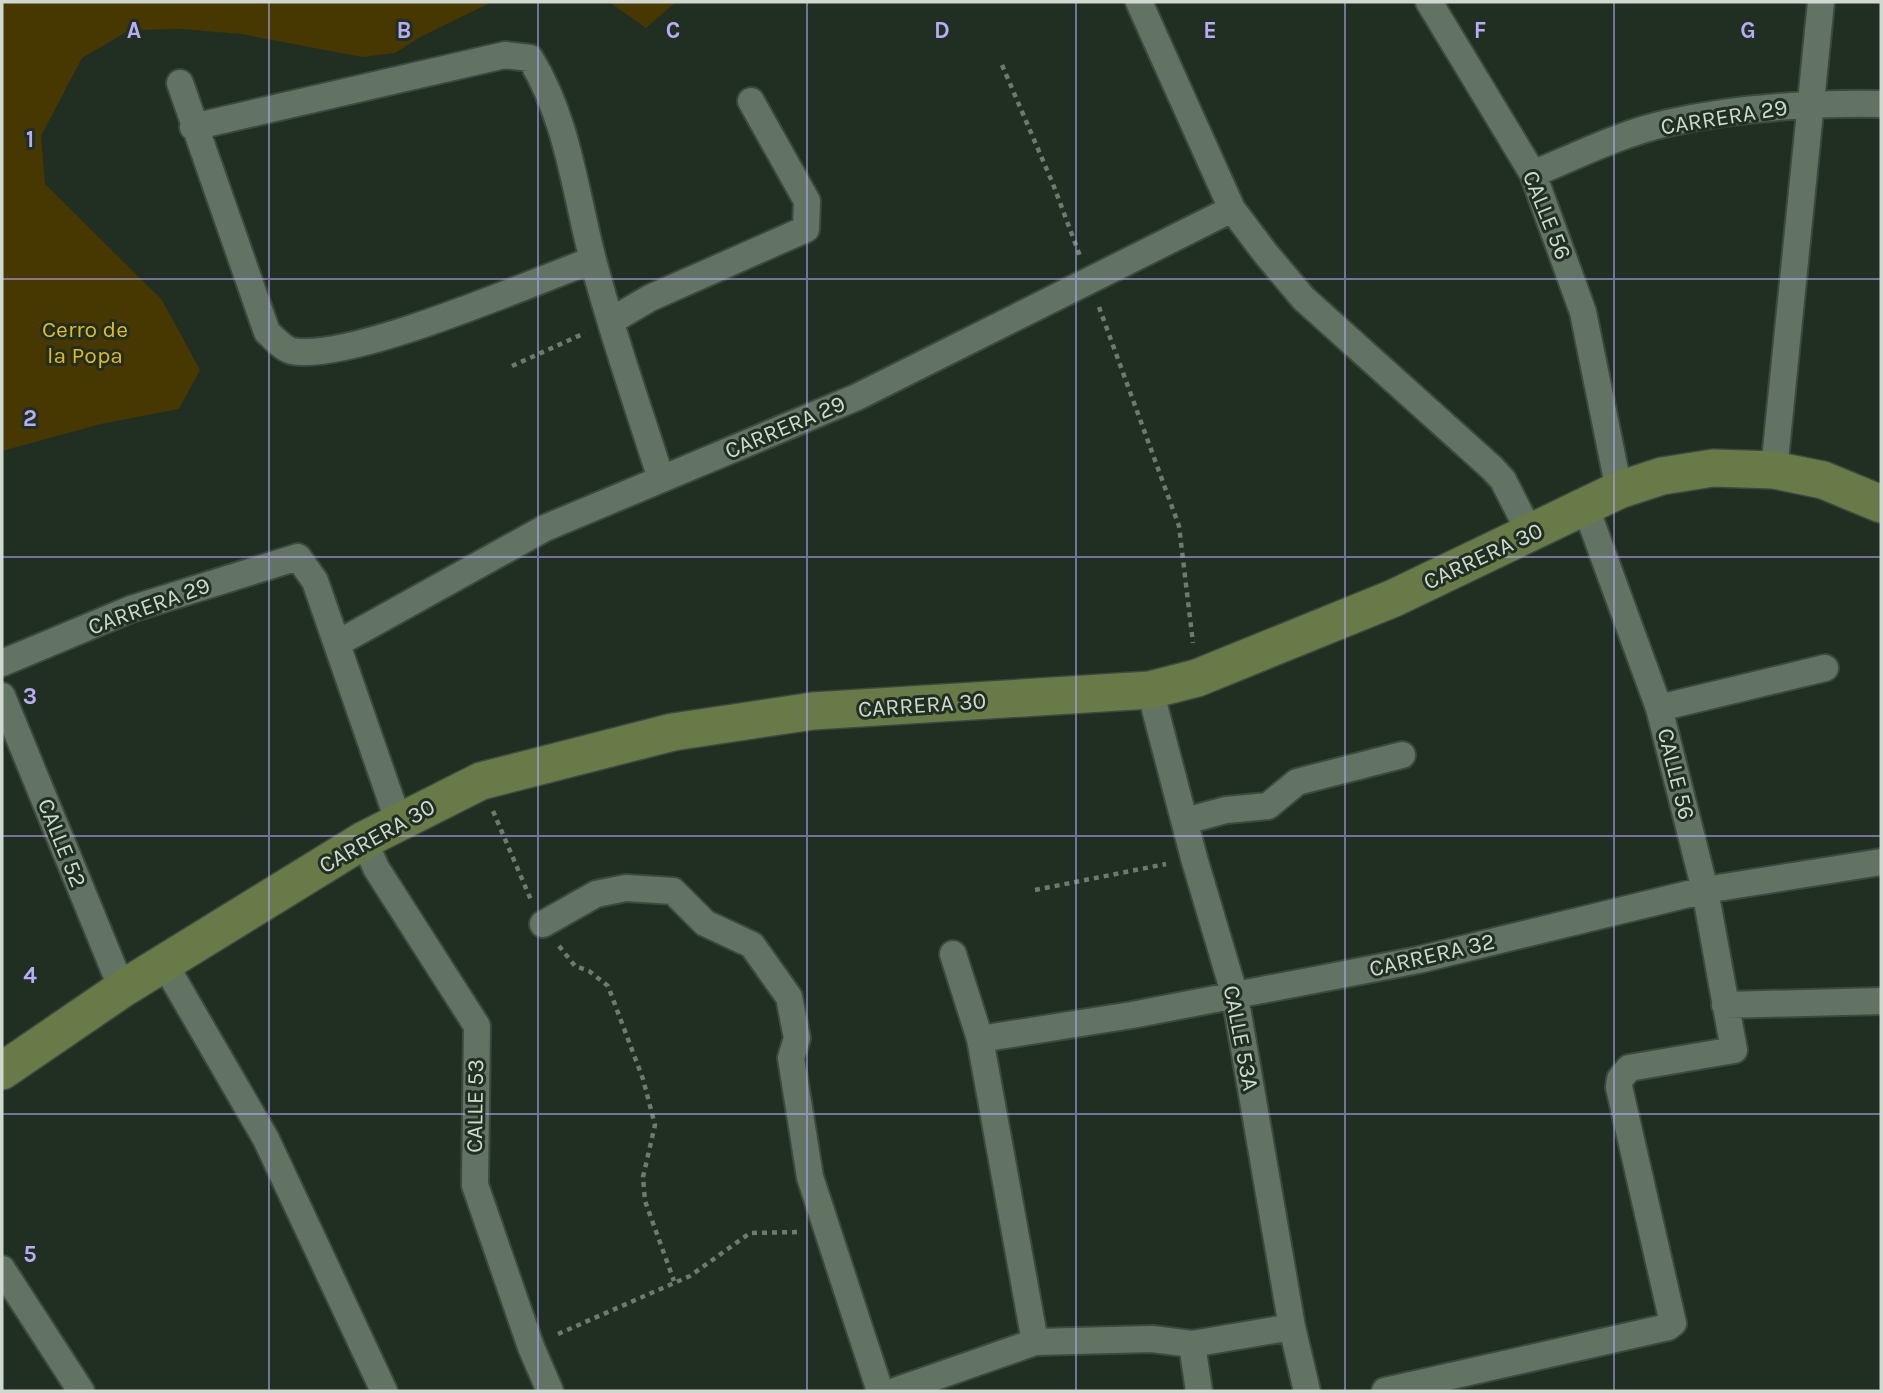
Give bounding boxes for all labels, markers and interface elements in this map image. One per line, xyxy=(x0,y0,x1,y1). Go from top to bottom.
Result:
text: A xyxy=(127,17,141,44)
text: B xyxy=(397,17,411,44)
text: C xyxy=(666,17,680,44)
text: D xyxy=(934,17,950,44)
text: E xyxy=(1203,17,1217,44)
text: F xyxy=(1474,17,1486,44)
text: G xyxy=(1740,17,1756,44)
street label: CARRERA 29 xyxy=(1659,94,1789,140)
text: 1 xyxy=(26,126,34,153)
street label: CALLE 56 xyxy=(1517,167,1577,263)
park label: Cerro de la Popa xyxy=(42,316,128,369)
street label: CARRERA 29 xyxy=(721,390,849,464)
text: 2 xyxy=(23,405,37,432)
street label: CARRERA 30 xyxy=(1419,517,1547,595)
street label: CARRERA 29 xyxy=(84,571,214,641)
text: 3 xyxy=(23,683,37,710)
street label: CARRERA 30 xyxy=(857,687,987,723)
street label: CALLE 56 xyxy=(1652,725,1700,823)
street label: CARRERA 30 xyxy=(314,793,440,879)
street label: CALLE 52 xyxy=(32,795,92,891)
street label: CARRERA 32 xyxy=(1367,927,1497,983)
text: 4 xyxy=(23,962,37,989)
street label: CALLE 53A xyxy=(1218,983,1264,1093)
street label: CALLE 53 xyxy=(461,1059,489,1153)
text: 5 xyxy=(23,1241,37,1268)

